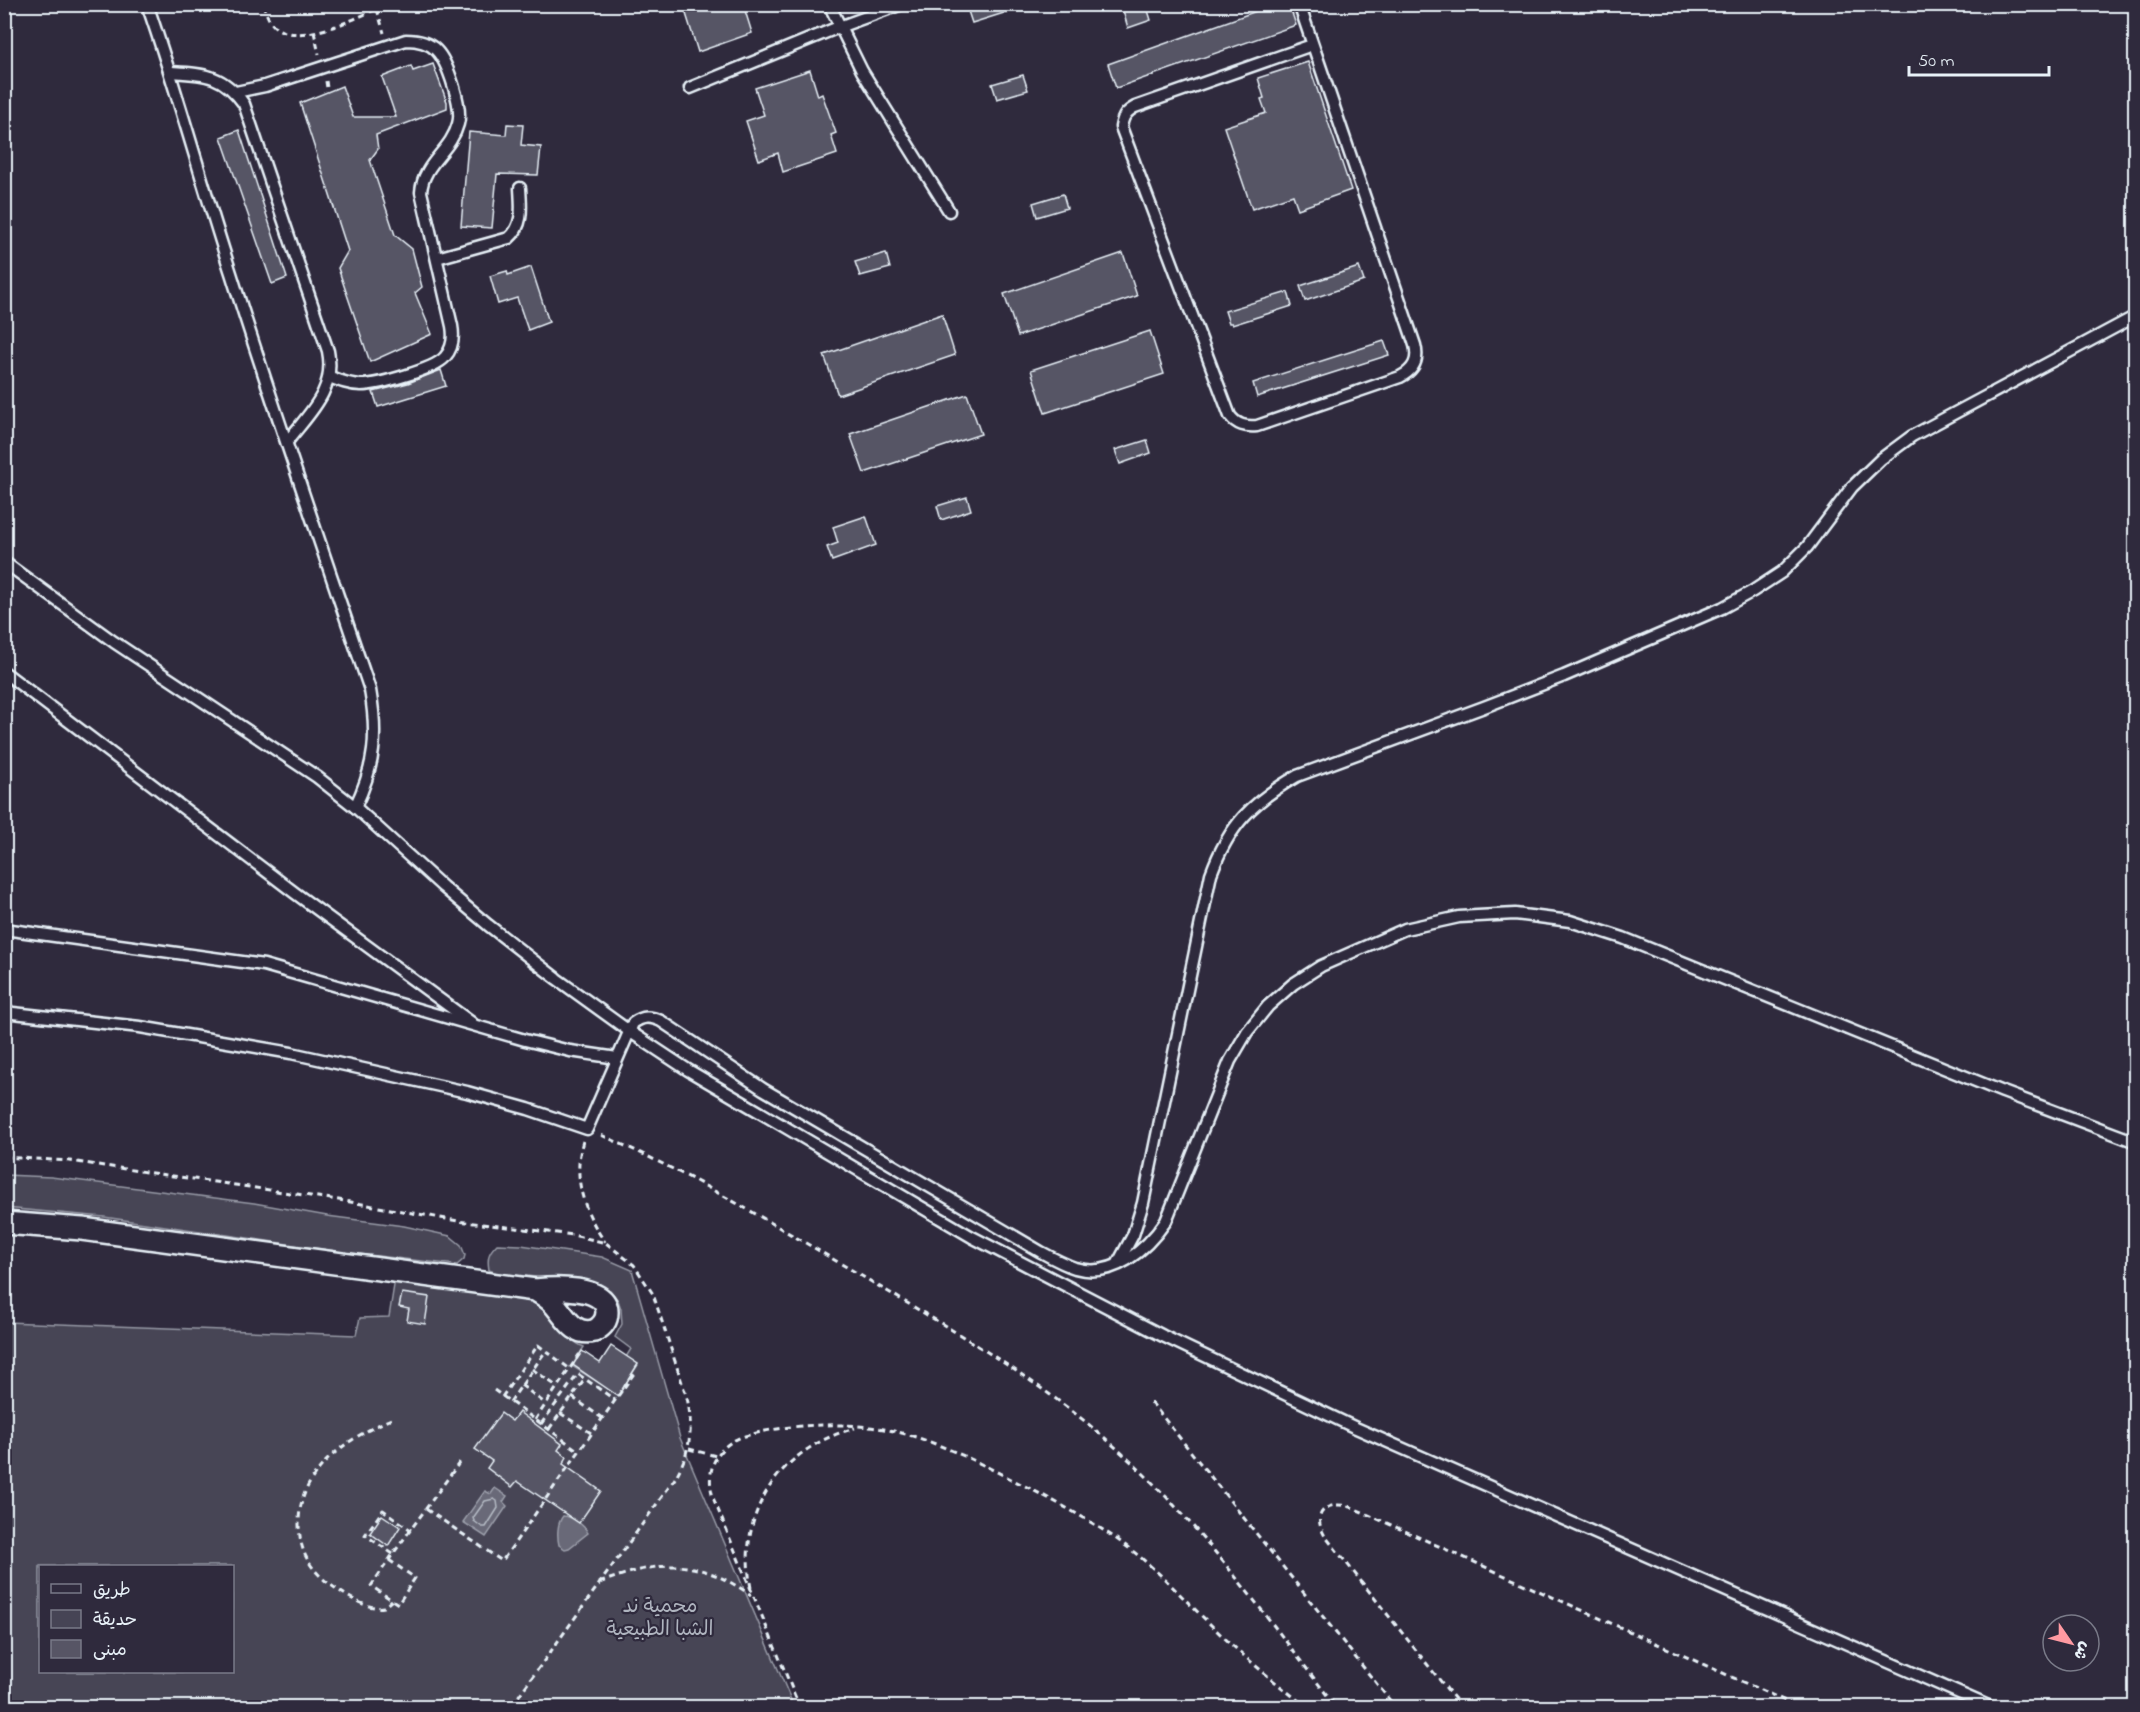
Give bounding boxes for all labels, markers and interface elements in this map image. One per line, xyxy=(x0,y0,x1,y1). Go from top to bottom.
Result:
scale bar xyxy=(1909,39,2048,77)
text: 50 m xyxy=(1918,49,1955,75)
legend xyxy=(39,1565,234,1673)
text: طريق xyxy=(93,1578,131,1604)
park label: محمية ند الشبا الطبيعية xyxy=(607,1593,713,1645)
text: حديقة xyxy=(93,1608,137,1634)
north arrow xyxy=(2041,1613,2101,1673)
text: ش xyxy=(2067,1636,2097,1665)
text: مبنى xyxy=(93,1638,127,1664)

